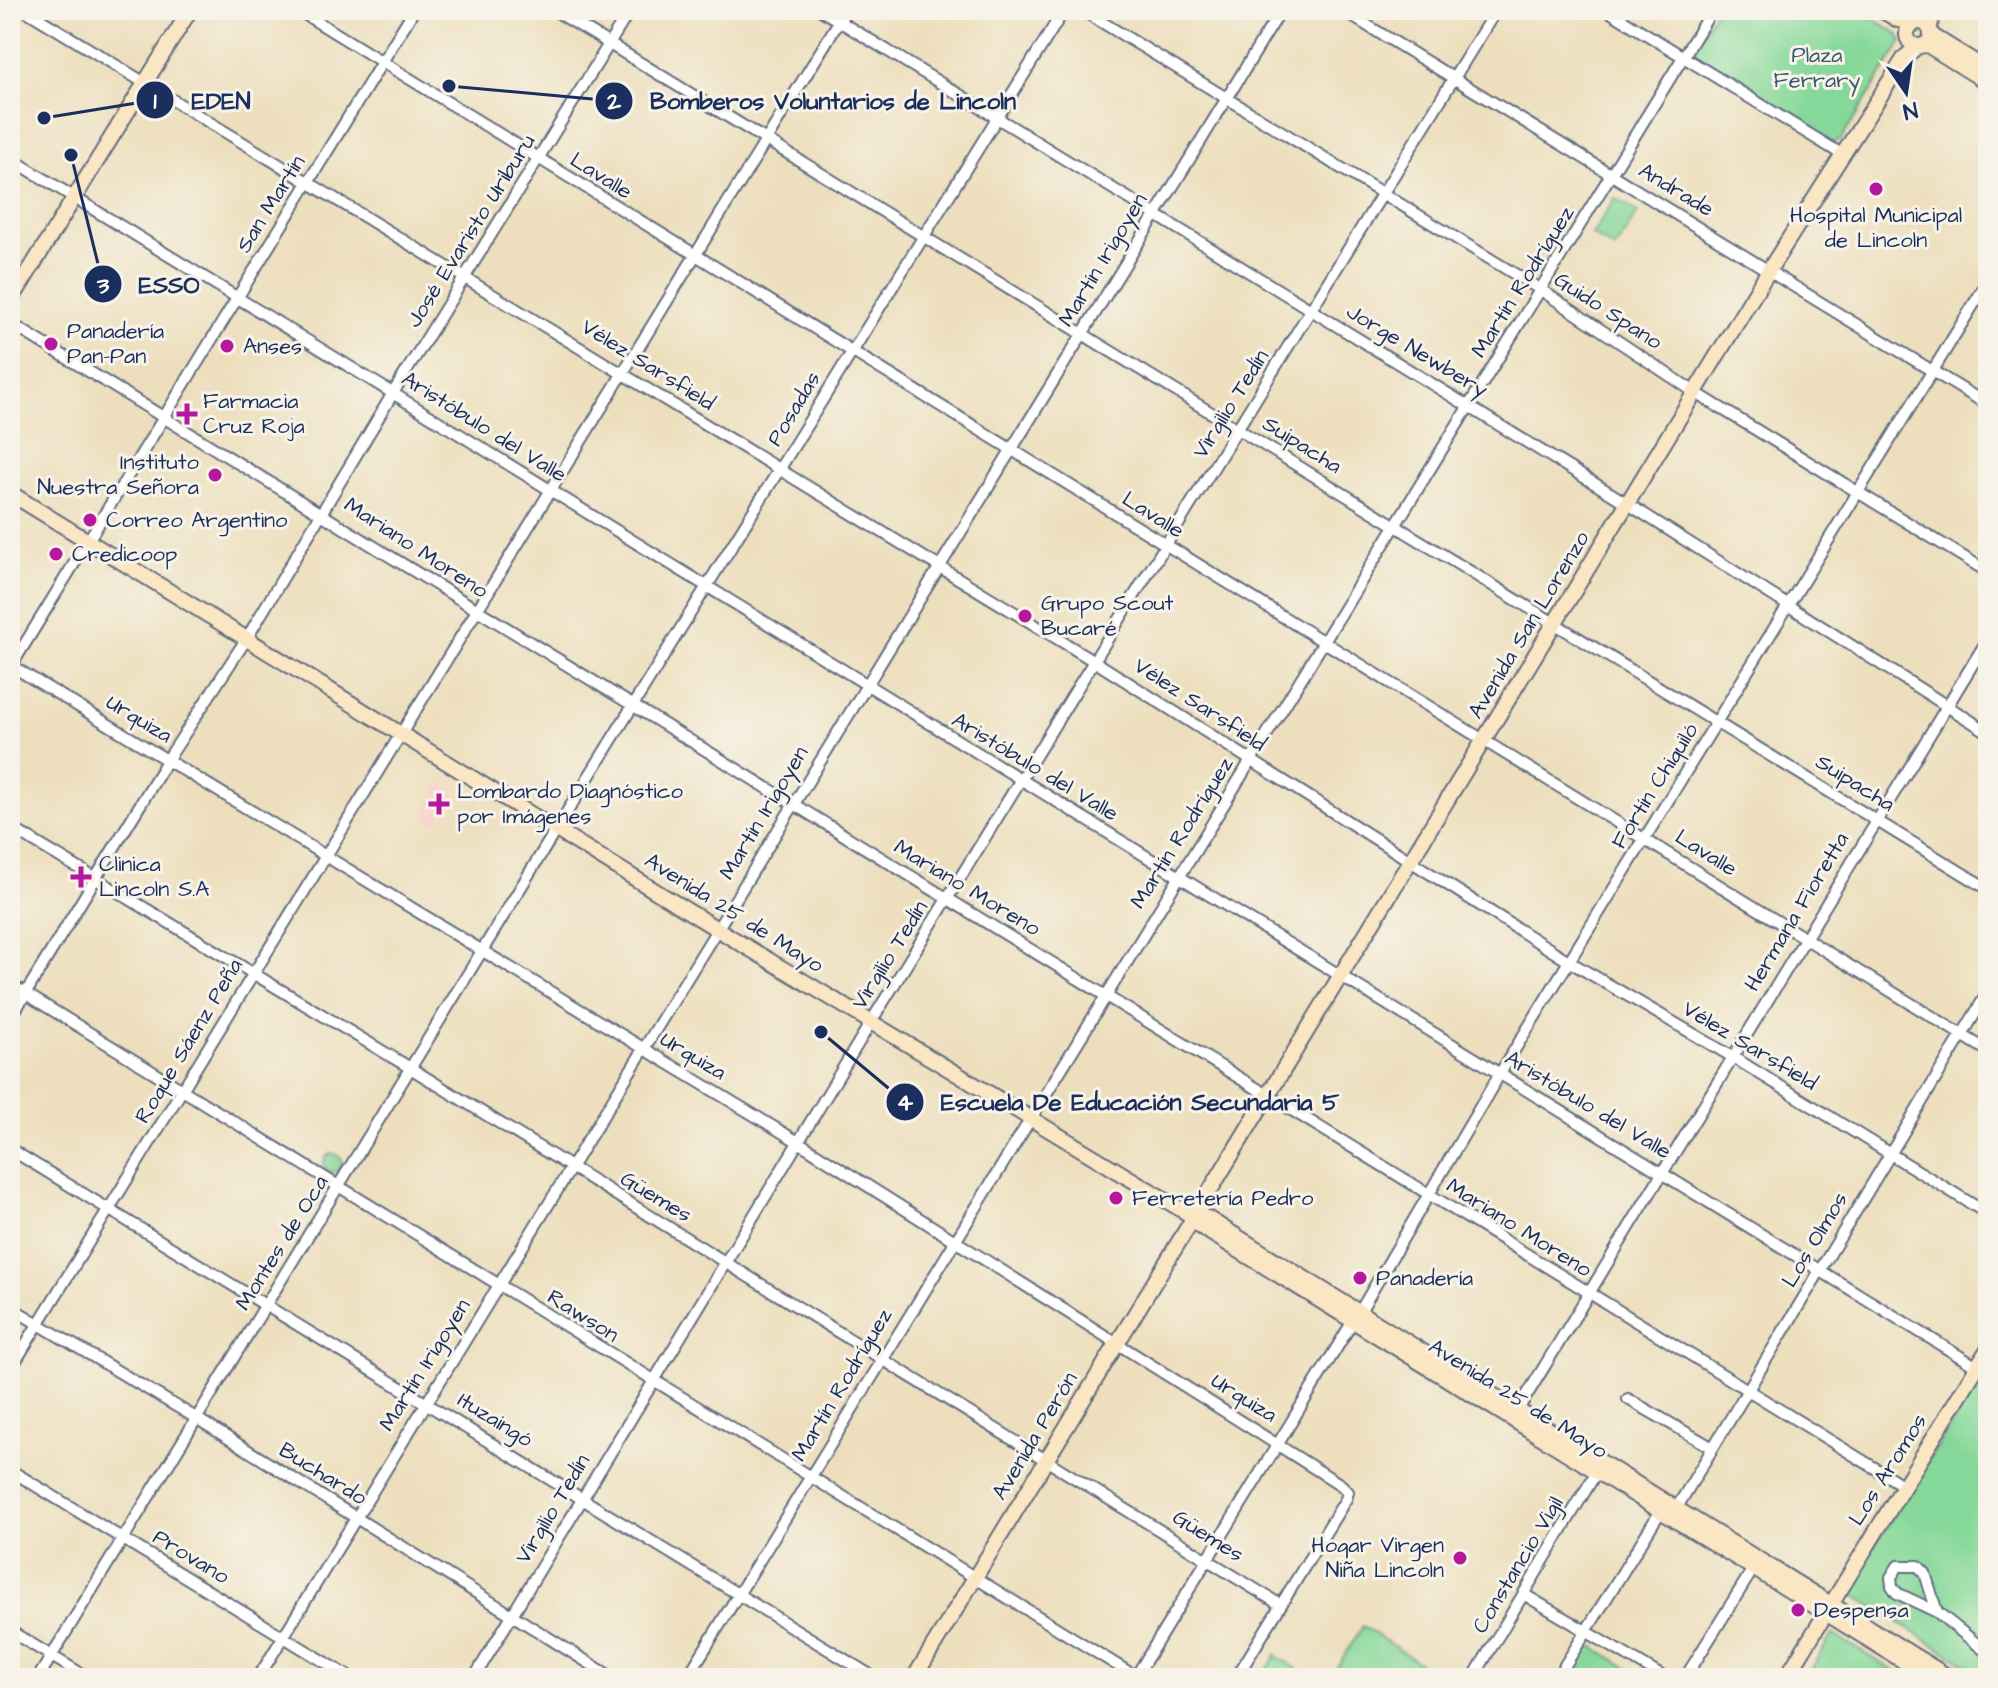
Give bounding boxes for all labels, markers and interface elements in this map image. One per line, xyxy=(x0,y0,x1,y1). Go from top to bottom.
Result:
park label: Plaza Ferrary xyxy=(1774,40,1860,97)
north arrow xyxy=(1866,52,1946,132)
callout: EDEN xyxy=(135,76,266,124)
callout: Bomberos Voluntarios de Lincoln xyxy=(594,77,1032,125)
text: 1 xyxy=(153,85,157,119)
text: EDEN xyxy=(191,85,251,119)
text: 2 xyxy=(606,85,621,119)
text: Bomberos Voluntarios de Lincoln xyxy=(650,85,1016,119)
text: N xyxy=(1900,93,1920,127)
street label: José Evaristo Uriburu xyxy=(399,128,543,334)
street label: Lavalle xyxy=(564,145,638,207)
street label: San Martín xyxy=(229,149,313,259)
street label: Andrade xyxy=(1632,155,1720,225)
marker: Hospital Municipal de Lincoln xyxy=(1867,180,1885,198)
street label: Martín Irigoyen xyxy=(1051,187,1156,333)
street label: Martín Rodríguez xyxy=(1464,200,1583,364)
place label: Hospital Municipal de Lincoln xyxy=(1790,200,1962,256)
callout: ESSO xyxy=(83,260,216,308)
street label: Guido Spano xyxy=(1548,264,1669,358)
text: 3 xyxy=(96,269,110,303)
text: ESSO xyxy=(138,269,200,303)
street label: Jorge Newbery xyxy=(1340,296,1494,406)
street label: Vélez Sarsfield xyxy=(575,311,721,419)
place label: Panadería Pan-Pan xyxy=(67,316,164,372)
place label: Anses xyxy=(243,331,302,362)
marker: Panadería Pan-Pan xyxy=(42,335,60,353)
marker: Anses xyxy=(218,337,236,355)
street label: Virgilio Tedín xyxy=(1185,344,1278,465)
street label: Aristóbulo del Valle xyxy=(396,364,573,490)
street label: Posadas xyxy=(760,366,828,452)
place label: Farmacia Cruz Roja xyxy=(203,386,305,442)
marker: Farmacia Cruz Roja xyxy=(178,405,196,423)
street label: Suipacha xyxy=(1256,409,1348,481)
place label: Instituto Nuestra Señora xyxy=(37,447,200,503)
marker: Instituto Nuestra Señora xyxy=(206,466,224,484)
street label: Lavalle xyxy=(1116,484,1190,546)
street label: Mariano Moreno xyxy=(338,490,495,607)
place label: Correo Argentino xyxy=(106,505,288,537)
marker: Correo Argentino xyxy=(81,511,99,529)
street label: Avenida San Lorenzo xyxy=(1461,525,1598,725)
place label: Credicoop xyxy=(72,539,177,570)
marker: Credicoop xyxy=(47,545,65,563)
place label: Grupo Scout Bucaré xyxy=(1041,588,1174,644)
marker: Grupo Scout Bucaré xyxy=(1016,607,1034,625)
street label: Vélez Sarsfield xyxy=(1128,651,1272,759)
street label: Urquiza xyxy=(100,687,178,751)
street label: Aristóbulo del Valle xyxy=(946,705,1124,829)
street label: Fortín Chiquiló xyxy=(1604,717,1706,855)
street label: Martín Irigoyen xyxy=(712,740,817,886)
street label: Suipacha xyxy=(1809,747,1901,819)
street label: Martín Rodríguez xyxy=(1123,751,1242,915)
place label: Lombardo Diagnóstico por Imágenes xyxy=(457,776,684,833)
marker: Lombardo Diagnóstico por Imágenes xyxy=(428,793,450,815)
street label: Lavalle xyxy=(1669,822,1743,884)
street label: Hermana Fioretta xyxy=(1737,827,1857,997)
street label: Mariano Moreno xyxy=(888,832,1047,944)
street label: Avenida 25 de Mayo xyxy=(638,845,830,982)
place label: Clinica Lincoln S.A xyxy=(99,849,209,905)
marker: Clinica Lincoln S.A xyxy=(70,866,92,888)
street label: Virgilio Tedín xyxy=(844,895,937,1016)
street label: Roque Sáenz Peña xyxy=(127,953,251,1129)
street label: Vélez Sarsfield xyxy=(1677,993,1823,1099)
street label: Urquiza xyxy=(654,1024,732,1088)
street label: Aristóbulo del Valle xyxy=(1499,1043,1677,1167)
callout: Escuela De Educación Secundaria 5 xyxy=(885,1078,1355,1126)
text: 4 xyxy=(897,1086,914,1120)
text: Escuela De Educación Secundaria 5 xyxy=(941,1086,1340,1120)
street label: Güemes xyxy=(614,1164,698,1230)
street label: Montes de Oca xyxy=(228,1169,336,1317)
street label: Mariano Moreno xyxy=(1440,1171,1598,1286)
place label: Ferretería Pedro xyxy=(1132,1183,1314,1214)
street label: Los Olmos xyxy=(1774,1186,1856,1294)
marker: Ferretería Pedro xyxy=(1107,1189,1125,1207)
place label: Panadería xyxy=(1376,1263,1473,1294)
marker: Panadería xyxy=(1351,1269,1369,1287)
street label: Rawson xyxy=(541,1282,625,1350)
street label: Martín Irigoyen xyxy=(372,1293,479,1438)
street label: Martín Rodríguez xyxy=(784,1302,901,1468)
street label: Avenida 25 de Mayo xyxy=(1422,1331,1614,1468)
street label: Avenida Perón xyxy=(985,1366,1085,1506)
street label: Urquiza xyxy=(1205,1366,1283,1430)
street label: Ituzaingó xyxy=(451,1385,539,1456)
street label: Los Aromos xyxy=(1841,1408,1935,1532)
street label: Buchardo xyxy=(273,1435,374,1514)
street label: Virgilio Tedín xyxy=(508,1448,599,1570)
street label: Constancio Vigil xyxy=(1465,1491,1572,1640)
street label: Güemes xyxy=(1167,1502,1249,1570)
street label: Provano xyxy=(147,1522,236,1592)
place label: Hogar Virgen Niña Lincoln xyxy=(1311,1530,1444,1586)
marker: Hogar Virgen Niña Lincoln xyxy=(1451,1549,1469,1567)
place label: Despensa xyxy=(1814,1595,1909,1626)
marker: Despensa xyxy=(1789,1601,1807,1619)

